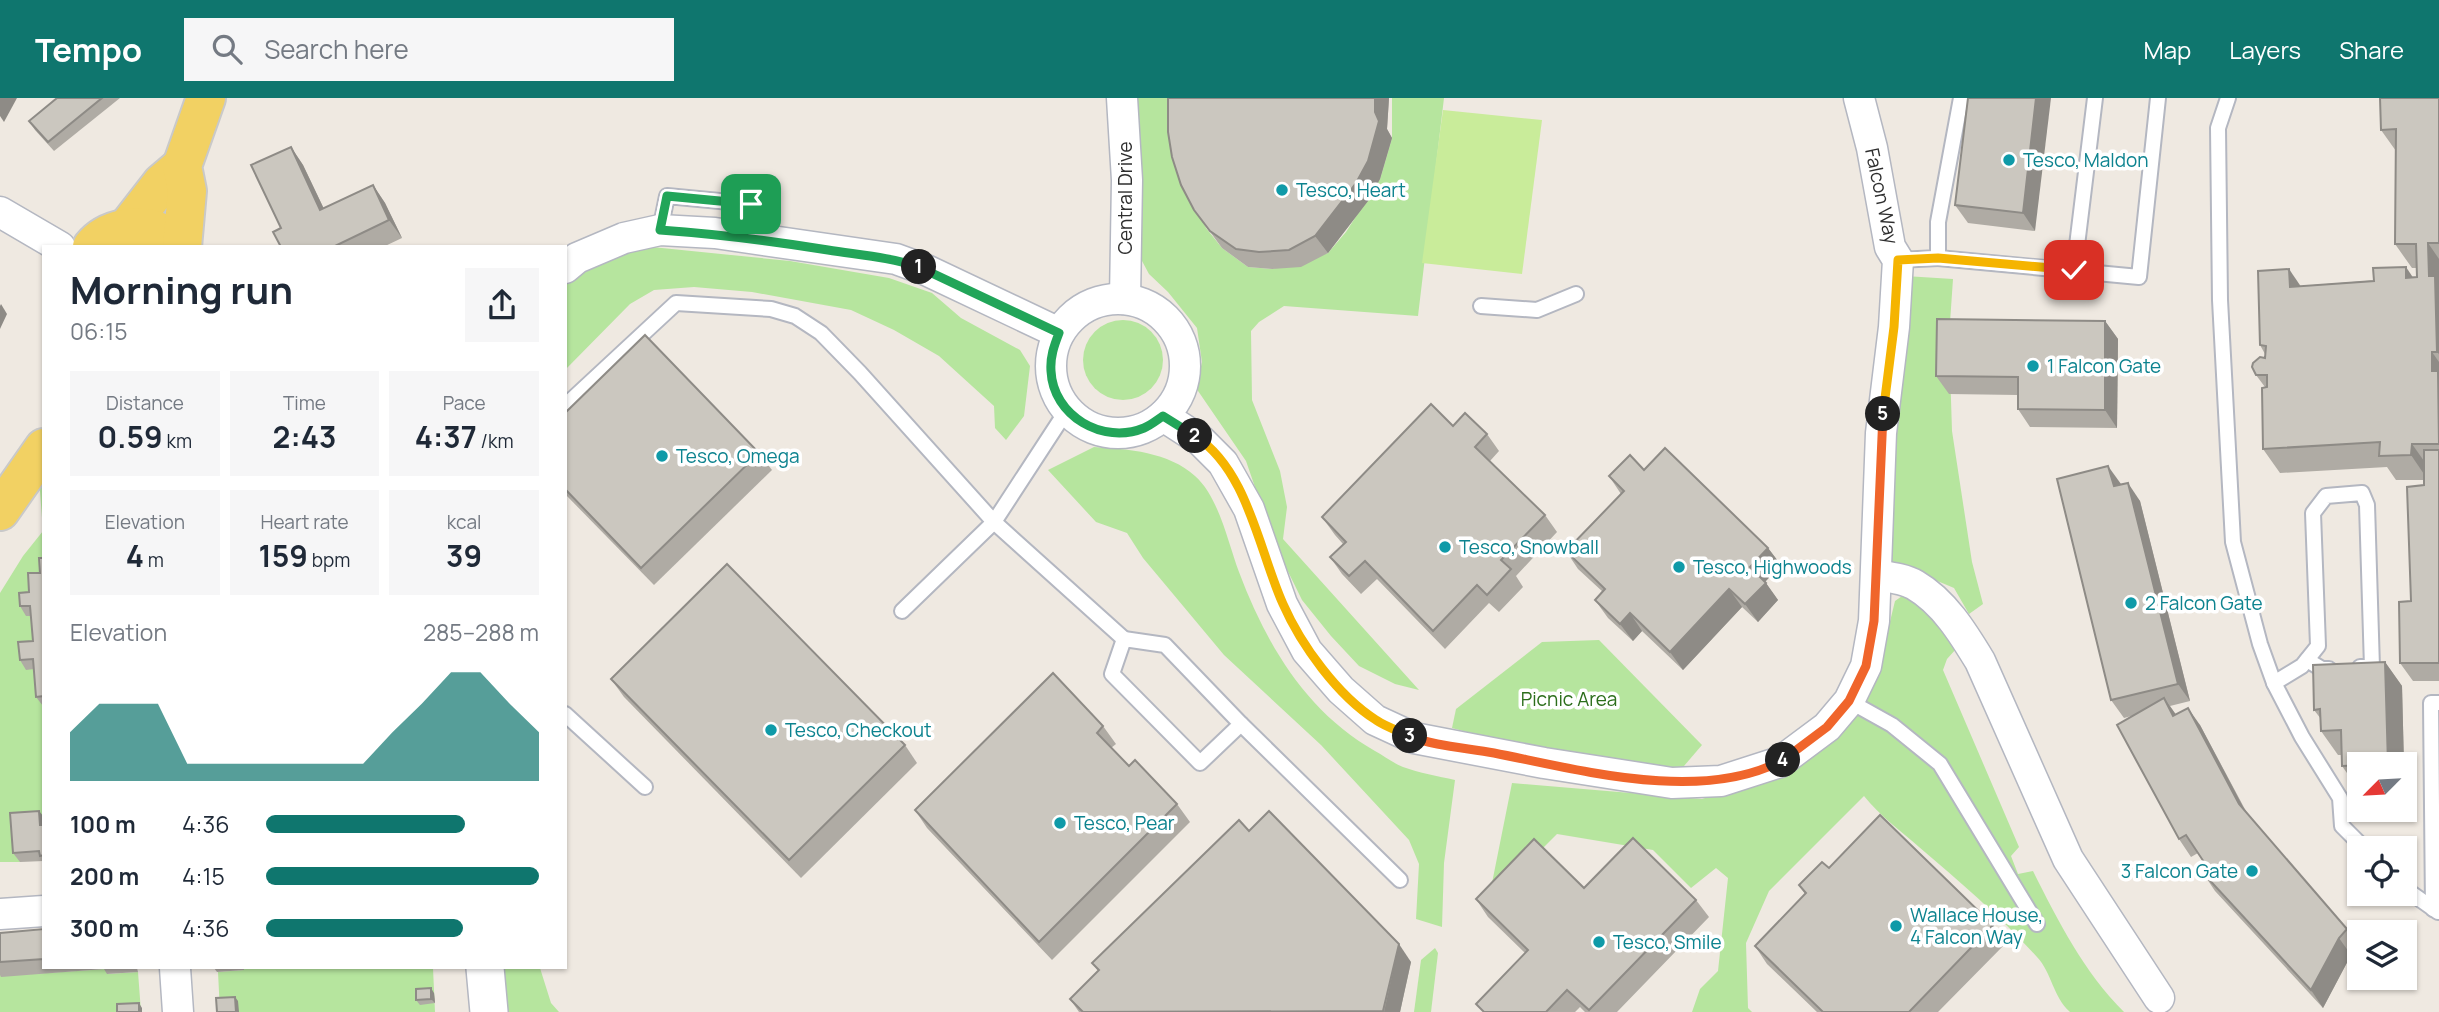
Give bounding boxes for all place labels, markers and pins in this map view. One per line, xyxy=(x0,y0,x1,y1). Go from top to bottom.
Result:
place label: Tesco, Maldon xyxy=(2023,147,2149,173)
marker: Tesco, Maldon xyxy=(2001,152,2017,168)
pin xyxy=(721,174,781,234)
place label: Tesco, Heart xyxy=(1296,177,1406,203)
marker: Tesco, Heart xyxy=(1274,182,1290,198)
pin xyxy=(2044,240,2104,300)
pin: 1 xyxy=(902,250,936,284)
place label: 1 Falcon Gate xyxy=(2047,353,2161,379)
marker: 1 Falcon Gate xyxy=(2025,358,2041,374)
pin: 5 xyxy=(1866,396,1900,432)
pin: 2 xyxy=(1178,418,1212,454)
place label: Tesco, Omega xyxy=(676,443,800,469)
marker: Tesco, Omega xyxy=(654,448,670,464)
place label: Tesco, Snowball xyxy=(1459,534,1599,560)
marker: Tesco, Snowball xyxy=(1437,539,1453,555)
place label: Tesco, Highwoods xyxy=(1693,554,1852,580)
marker: Tesco, Highwoods xyxy=(1671,559,1687,575)
place label: 2 Falcon Gate xyxy=(2145,590,2263,616)
marker: 2 Falcon Gate xyxy=(2123,595,2139,611)
place label: Tesco, Checkout xyxy=(785,717,932,743)
pin: 3 xyxy=(1392,718,1428,754)
marker: Tesco, Checkout xyxy=(763,722,779,738)
pin: 4 xyxy=(1766,742,1800,778)
place label: Tesco, Pear xyxy=(1074,810,1175,836)
marker: Tesco, Pear xyxy=(1052,815,1068,831)
place label: 3 Falcon Gate xyxy=(2121,858,2238,884)
marker: 3 Falcon Gate xyxy=(2244,863,2260,879)
place label: Wallace House, 4 Falcon Way xyxy=(1910,902,2043,950)
marker: Wallace House, 4 Falcon Way xyxy=(1888,918,1904,934)
place label: Tesco, Smile xyxy=(1613,929,1722,955)
marker: Tesco, Smile xyxy=(1591,934,1607,950)

